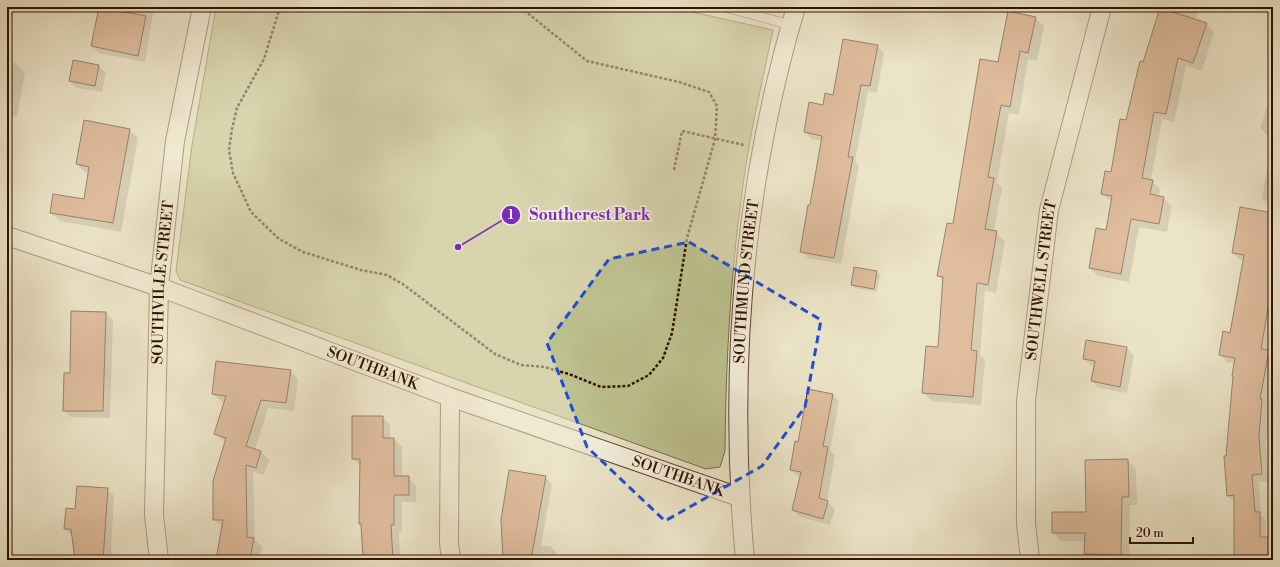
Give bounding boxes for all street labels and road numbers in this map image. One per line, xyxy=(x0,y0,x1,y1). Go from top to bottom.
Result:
street label: SOUTHWELL STREET xyxy=(1021,197,1061,361)
street label: SOUTHMUND STREET xyxy=(730,198,763,364)
street label: SOUTHVILLE STREET xyxy=(148,199,178,365)
street label: SOUTHBANK xyxy=(324,342,422,394)
street label: SOUTHBANK xyxy=(630,451,728,501)

